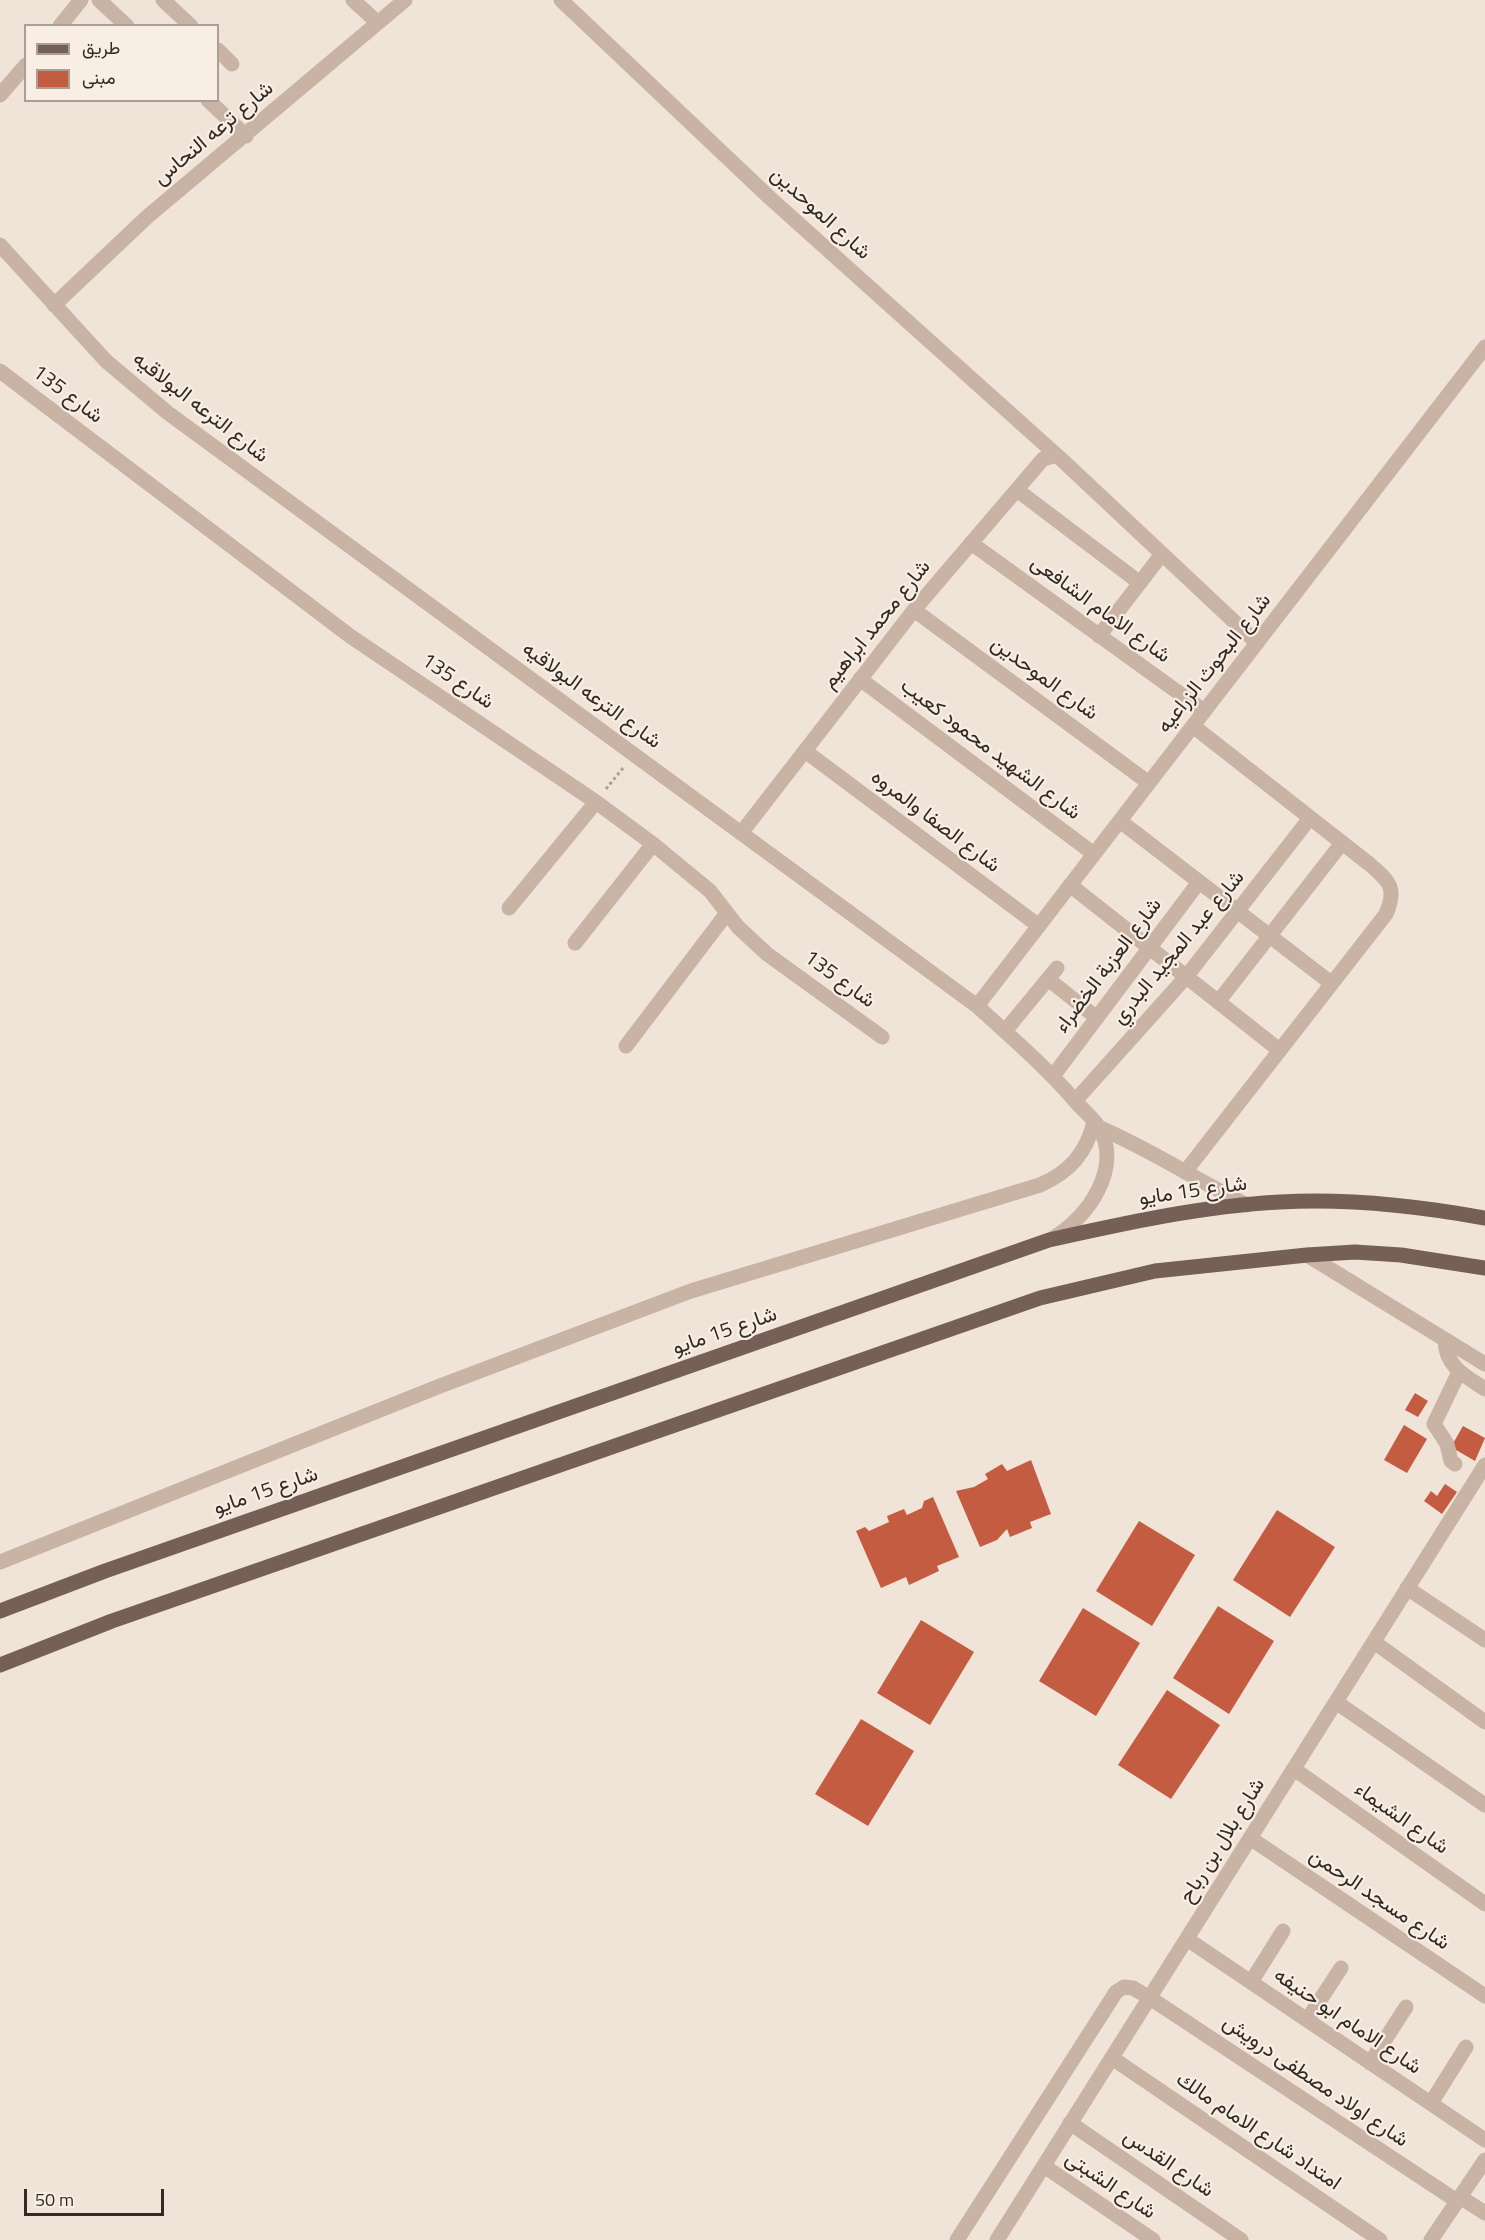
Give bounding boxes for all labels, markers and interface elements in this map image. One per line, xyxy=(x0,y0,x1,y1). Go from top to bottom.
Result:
legend xyxy=(24,24,219,102)
text: طريق xyxy=(82,34,120,61)
text: مبنى xyxy=(82,64,116,91)
street label: شارع ترعه النحاس xyxy=(149,77,279,191)
street label: شارع الموحدين xyxy=(764,162,876,266)
street label: شارع الترعه البولاقيه xyxy=(127,347,273,469)
street label: شارع 135 xyxy=(27,360,107,430)
street label: شارع الامام الشافعى xyxy=(1025,551,1175,669)
street label: شارع محمد ابراهيم xyxy=(817,556,937,694)
street label: شارع البحوث الزراعيه xyxy=(1153,589,1277,739)
street label: شارع الموحدين xyxy=(985,632,1103,726)
street label: شارع الترعه البولاقيه xyxy=(517,637,665,755)
street label: شارع 135 xyxy=(416,649,498,715)
street label: شارع الشهيد محمود كعيب xyxy=(895,674,1085,826)
street label: شارع الصفا والمروه xyxy=(865,765,1005,879)
street label: شارع عبد المجيد البدري xyxy=(1107,866,1251,1030)
street label: شارع العزبة الخضراء xyxy=(1050,894,1168,1038)
street label: شارع 135 xyxy=(798,946,880,1014)
street label: شارع 15 مايو xyxy=(1137,1172,1249,1212)
street label: شارع 15 مايو xyxy=(670,1302,780,1362)
street label: شارع 15 مايو xyxy=(211,1462,321,1522)
street label: شارع بلال بن رباح xyxy=(1175,1774,1271,1908)
street label: شارع الشيماء xyxy=(1349,1777,1453,1861)
street label: شارع مسجد الرحمن xyxy=(1304,1844,1454,1956)
street label: شارع الامام ابو حنيفه xyxy=(1268,1963,1426,2081)
street label: شارع اولاد مصطفى درويش xyxy=(1217,2010,1413,2154)
street label: امتداد شارع الامام مالك xyxy=(1171,2067,1345,2197)
street label: شارع القدس xyxy=(1118,2124,1218,2204)
street label: شارع الشبتى xyxy=(1060,2146,1160,2226)
scale bar xyxy=(27,2177,166,2215)
text: 50 m xyxy=(35,2186,74,2213)

